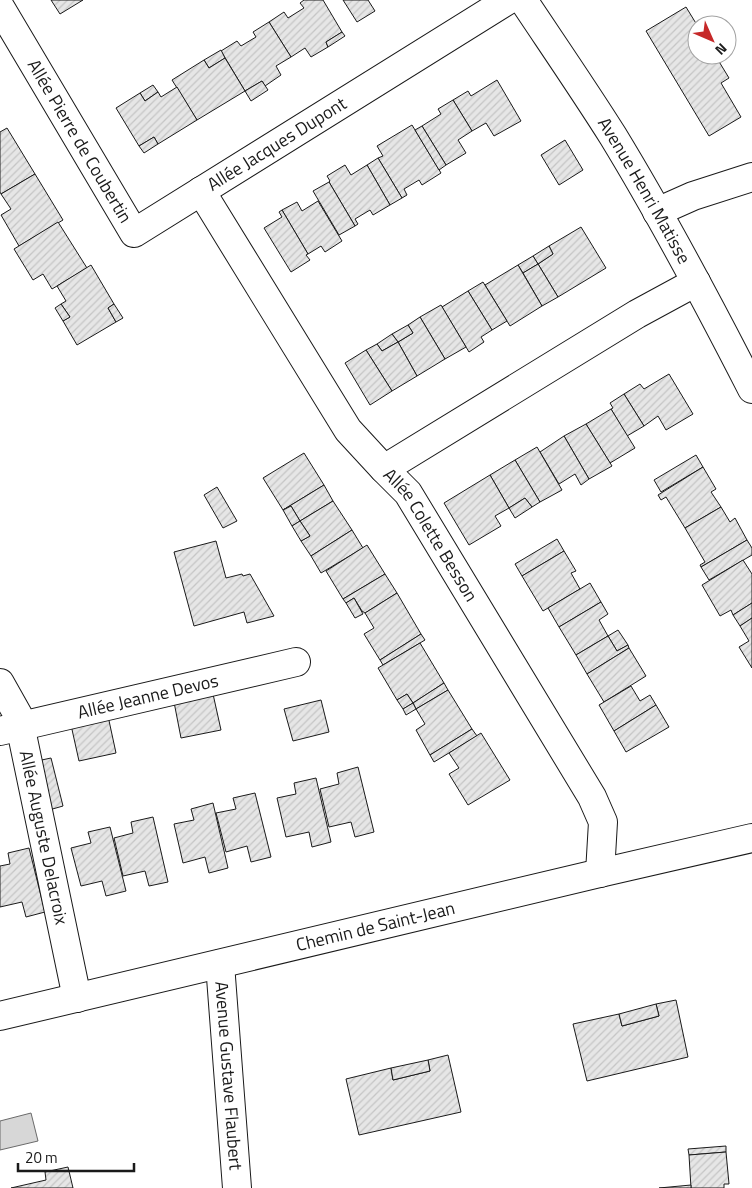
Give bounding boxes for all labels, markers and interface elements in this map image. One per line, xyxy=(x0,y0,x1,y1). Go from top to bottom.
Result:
north arrow xyxy=(687,15,737,65)
text: N xyxy=(711,39,732,60)
street label: Allée Pierre de Coubertin xyxy=(21,54,139,228)
street label: Allée Jacques Dupont xyxy=(202,90,352,197)
street label: Avenue Henri Matisse xyxy=(591,112,698,269)
street label: Allée Colette Besson xyxy=(377,462,485,607)
street label: Allée Jeanne Devos xyxy=(75,667,221,725)
street label: Allée Auguste Delacroix xyxy=(13,748,75,927)
street label: Chemin de Saint-Jean xyxy=(293,894,457,958)
street label: Avenue Gustave Flaubert xyxy=(208,980,250,1172)
scale bar xyxy=(18,1140,134,1172)
text: 20 m xyxy=(25,1146,58,1169)

